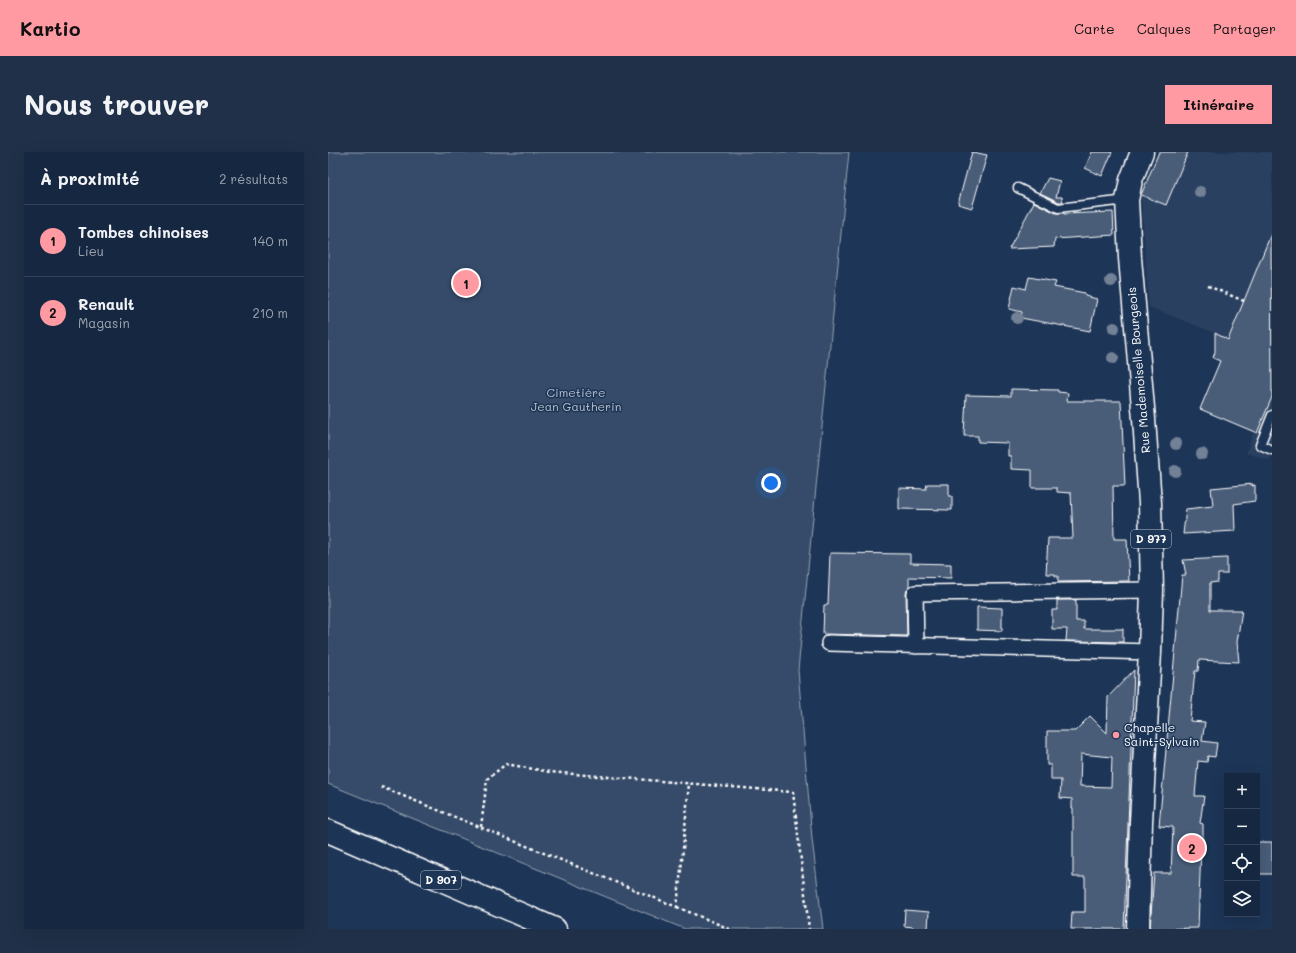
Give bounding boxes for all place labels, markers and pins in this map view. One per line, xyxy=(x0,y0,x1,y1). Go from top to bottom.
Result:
pin: 1 xyxy=(453,268,479,298)
place label: Chapelle Saint-Sylvain xyxy=(1124,719,1199,749)
marker: Chapelle Saint-Sylvain xyxy=(1111,730,1121,740)
pin: 2 xyxy=(1179,833,1205,863)

